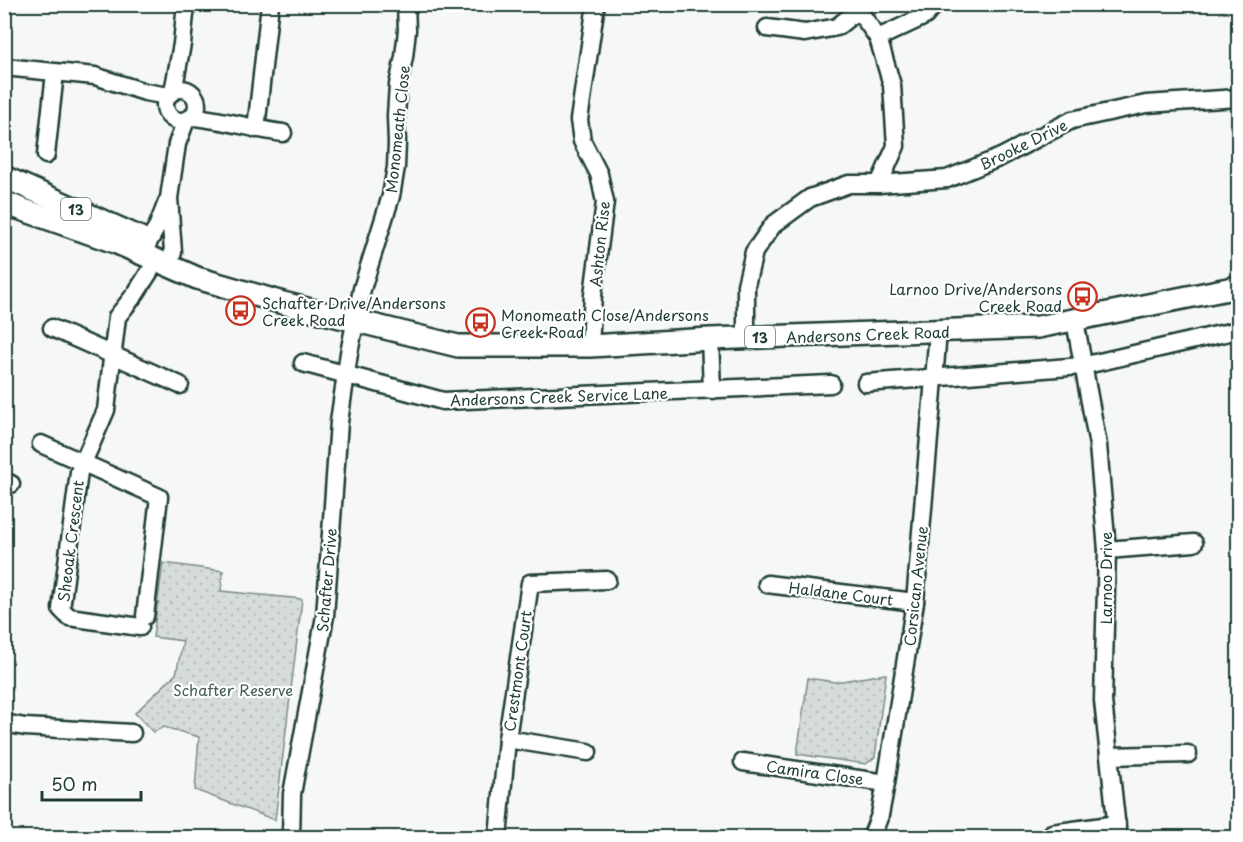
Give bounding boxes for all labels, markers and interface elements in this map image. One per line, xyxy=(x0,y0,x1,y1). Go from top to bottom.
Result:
street label: Monomeath Close xyxy=(379,64,415,194)
street label: Brooke Drive xyxy=(975,113,1071,175)
road number: 13 xyxy=(61,198,91,220)
street label: Ashton Rise xyxy=(583,200,615,288)
place label: Larnoo Drive/Andersons Creek Road xyxy=(889,277,1062,317)
bus stop icon: Larnoo Drive/Andersons Creek Road xyxy=(1067,281,1099,313)
place label: Schafter Drive/Andersons Creek Road xyxy=(262,291,446,331)
bus stop icon: Schafter Drive/Andersons Creek Road xyxy=(225,295,257,327)
place label: Monomeath Close/Andersons Creek Road xyxy=(501,303,709,343)
bus stop icon: Monomeath Close/Andersons Creek Road xyxy=(464,307,496,339)
street label: Andersons Creek Road xyxy=(786,320,950,348)
road number: 13 xyxy=(745,326,775,348)
street label: Andersons Creek Service Lane xyxy=(450,381,668,411)
street label: Sheoak Crescent xyxy=(51,479,89,603)
street label: Corsican Avenue xyxy=(897,525,933,647)
street label: Schafter Drive xyxy=(310,527,342,633)
street label: Larnoo Drive xyxy=(1094,532,1117,625)
street label: Haldane Court xyxy=(787,575,895,611)
street label: Crestmont Court xyxy=(497,609,537,733)
park label: Schafter Reserve xyxy=(173,678,293,701)
street label: Camira Close xyxy=(765,754,865,790)
scale bar xyxy=(42,764,141,802)
text: 50 m xyxy=(51,770,98,797)

